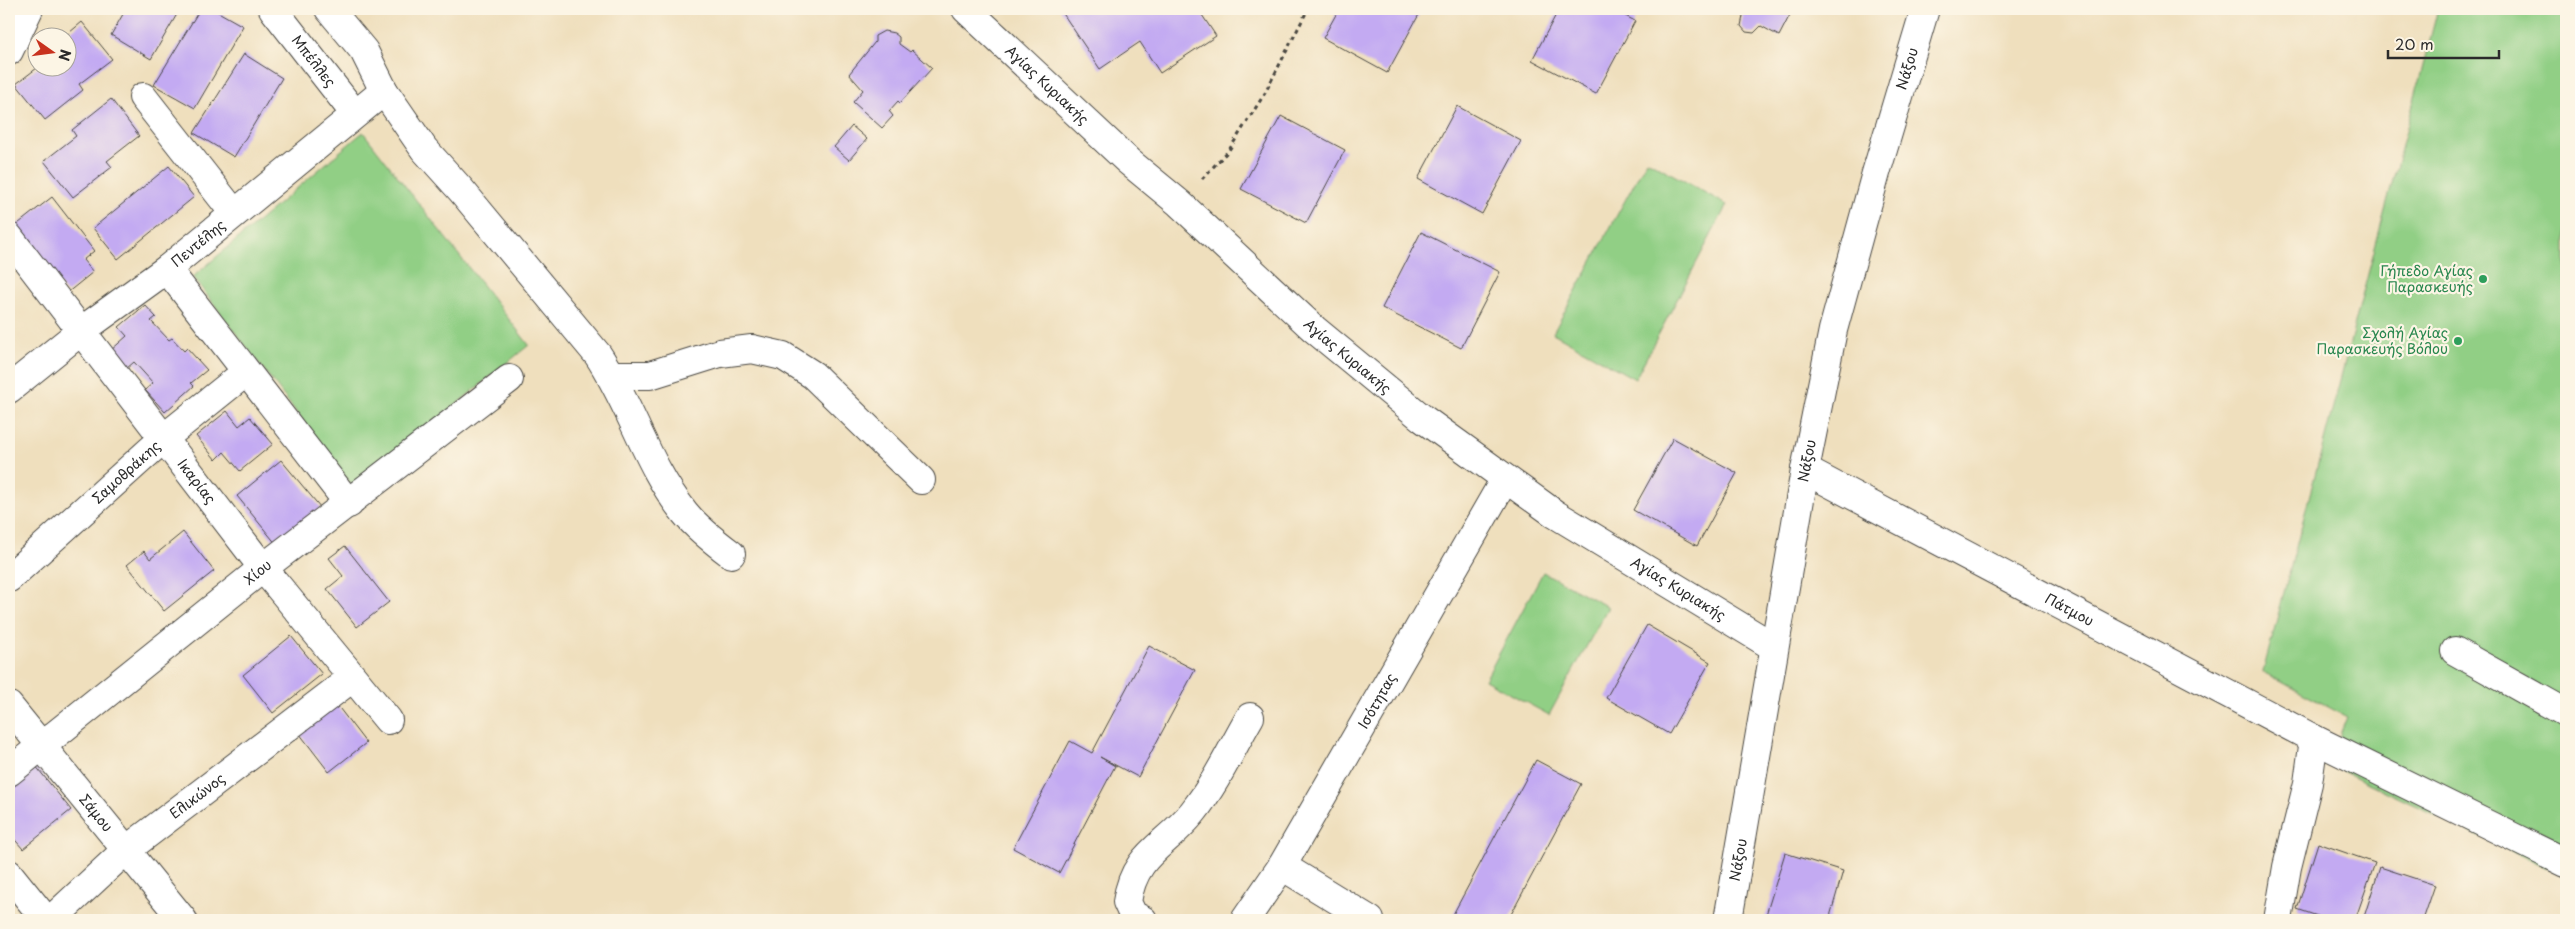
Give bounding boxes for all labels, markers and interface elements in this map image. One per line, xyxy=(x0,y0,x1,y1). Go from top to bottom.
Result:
north arrow xyxy=(28,28,78,78)
scale bar xyxy=(2388,28,2499,60)
street label: Μπέλλες xyxy=(287,30,341,91)
text: 20 m xyxy=(2395,32,2434,55)
street label: Αγίας Κυριακής xyxy=(1001,40,1094,129)
street label: Νάξου xyxy=(1890,45,1923,92)
text: N xyxy=(54,47,77,63)
street label: Πεντέλης xyxy=(166,214,230,272)
place label: Γήπεδο Αγίας Παρασκευής xyxy=(2380,260,2473,297)
marker: Γήπεδο Αγίας Παρασκευής xyxy=(2477,273,2489,285)
street label: Αγίας Κυριακής xyxy=(1299,314,1396,398)
place label: Σχολή Αγίας Παρασκευής Βόλου xyxy=(2317,322,2448,359)
marker: Σχολή Αγίας Παρασκευής Βόλου xyxy=(2452,335,2464,347)
street label: Σαμοθράκης xyxy=(87,435,165,508)
street label: Νάξου xyxy=(1792,437,1821,484)
street label: Ικαρίας xyxy=(173,454,221,508)
street label: Αγίας Κυριακής xyxy=(1627,551,1730,625)
street label: Χίου xyxy=(239,554,276,590)
street label: Πάτμου xyxy=(2041,588,2098,631)
street label: Ισότητας xyxy=(1352,669,1401,732)
street label: Ελικώνος xyxy=(165,768,229,823)
street label: Σάμου xyxy=(75,789,118,836)
street label: Νάξου xyxy=(1724,837,1752,883)

